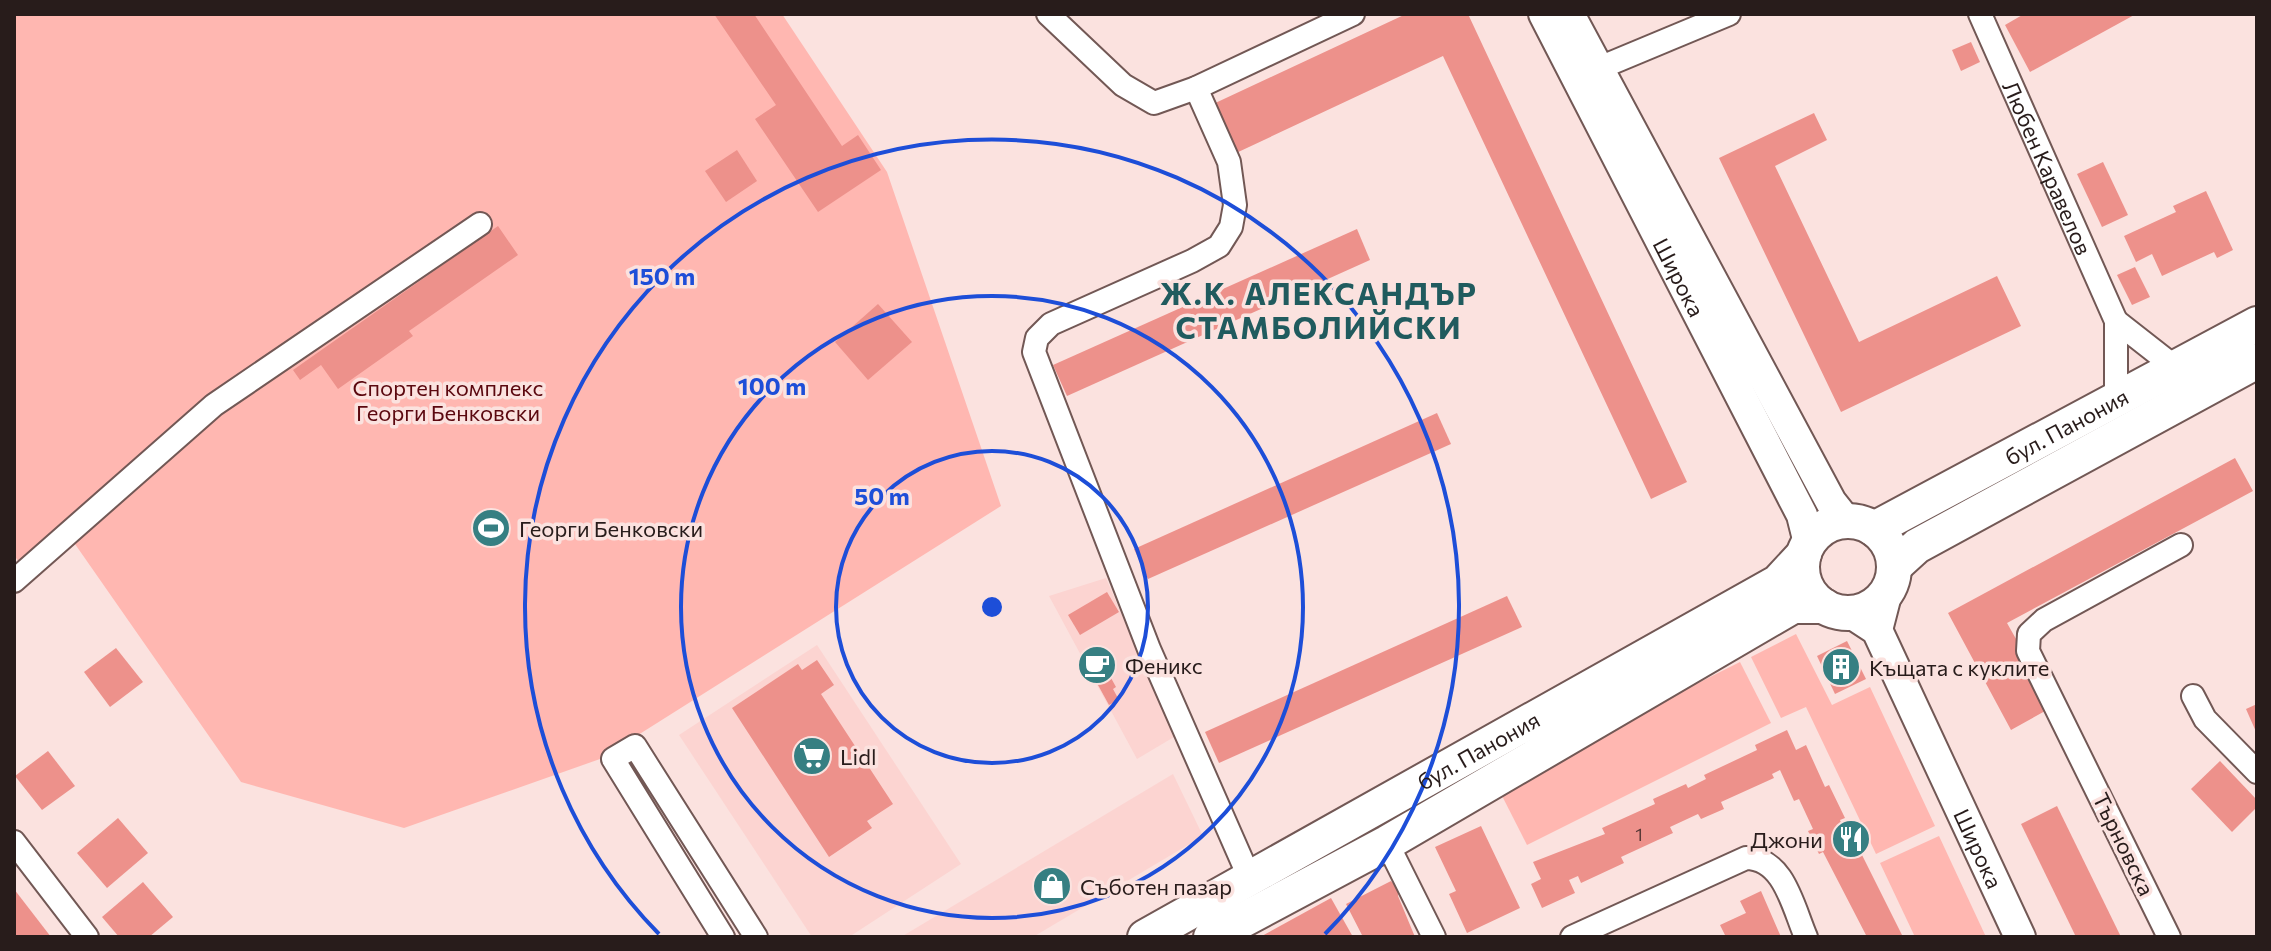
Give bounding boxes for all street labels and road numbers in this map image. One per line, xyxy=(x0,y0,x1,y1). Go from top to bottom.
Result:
street label: Любен Каравелов xyxy=(1998,76,2098,259)
street label: Широка xyxy=(1648,233,1711,321)
street label: бул. Панония xyxy=(2000,382,2133,470)
street label: бул. Панония xyxy=(1412,705,1544,795)
street label: Търновска xyxy=(2088,788,2160,900)
street label: Широка xyxy=(1949,804,2009,893)

